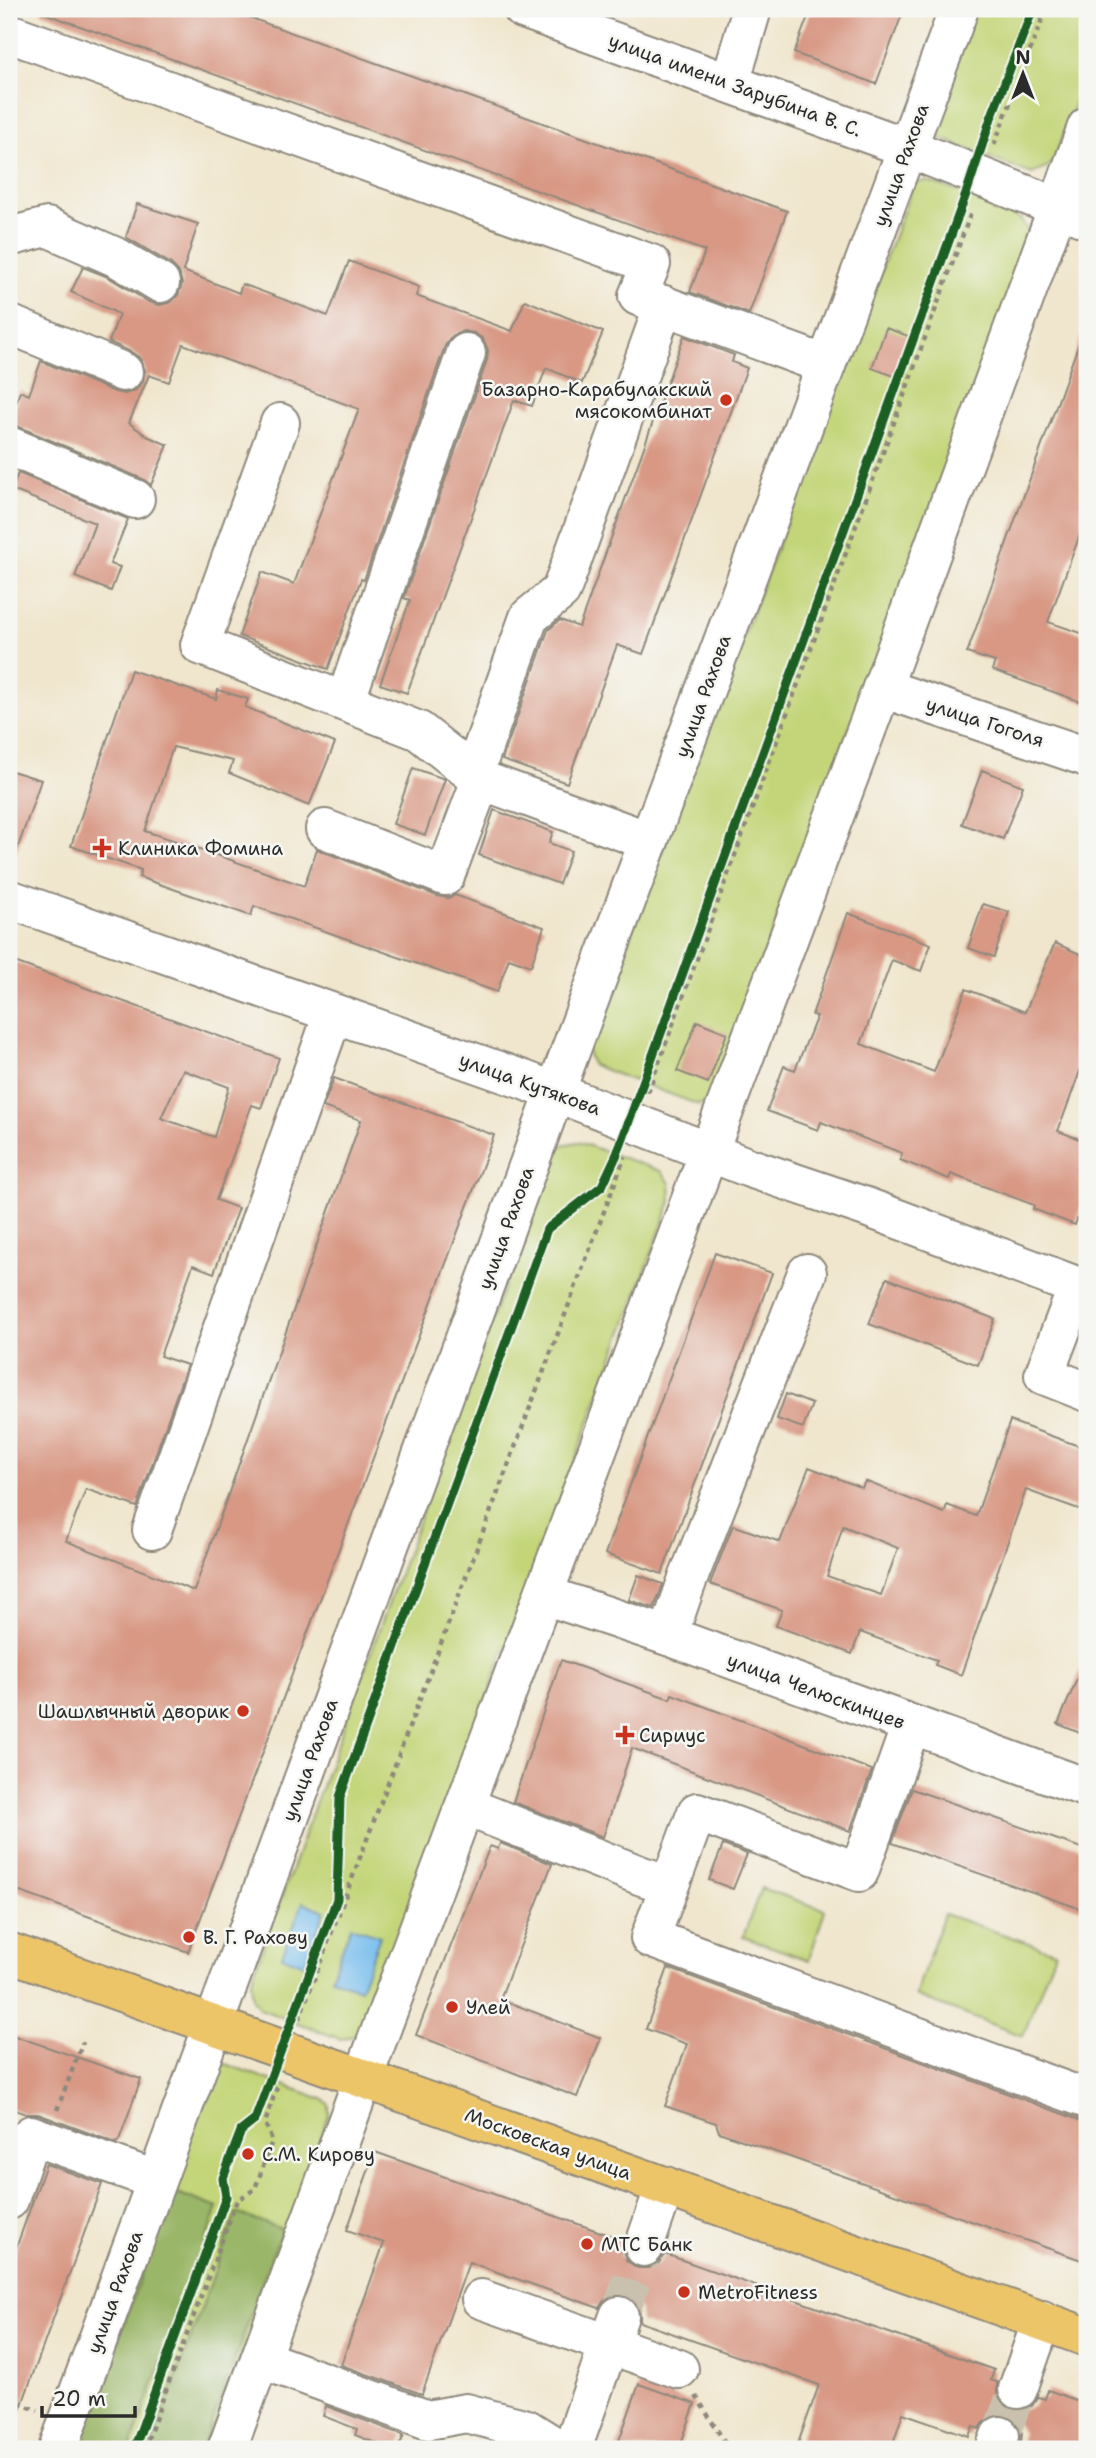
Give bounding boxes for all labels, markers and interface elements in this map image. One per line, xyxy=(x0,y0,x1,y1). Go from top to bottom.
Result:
street label: улица имени Зарубина В. С. xyxy=(605,28,865,142)
north arrow xyxy=(988,38,1058,108)
text: N xyxy=(1015,45,1031,70)
street label: улица Рахова xyxy=(867,100,935,230)
place label: Базарно-Карабулакский мясокомбинат xyxy=(481,377,712,424)
marker: Базарно-Карабулакский мясокомбинат xyxy=(718,392,734,408)
street label: улица Рахова xyxy=(669,631,737,761)
street label: улица Гоголя xyxy=(923,691,1047,753)
place label: Клиника Фомина xyxy=(118,836,283,861)
marker: Клиника Фомина xyxy=(92,838,112,858)
street label: улица Кутякова xyxy=(456,1047,604,1121)
street label: улица Рахова xyxy=(472,1163,540,1293)
street label: улица Челюскинцев xyxy=(724,1647,908,1735)
street label: улица Рахова xyxy=(276,1695,344,1825)
place label: Шашлычный дворик xyxy=(38,1699,229,1724)
marker: Шашлычный дворик xyxy=(235,1703,251,1719)
place label: Сириус xyxy=(639,1723,706,1748)
marker: Сириус xyxy=(617,1727,633,1743)
place label: В. Г. Рахову xyxy=(203,1925,308,1950)
marker: В. Г. Рахову xyxy=(181,1929,197,1945)
place label: Улей xyxy=(466,1995,510,2020)
marker: Улей xyxy=(444,1999,460,2015)
street label: Московская улица xyxy=(461,2102,635,2186)
place label: С.М. Кирову xyxy=(262,2142,375,2167)
marker: С.М. Кирову xyxy=(240,2146,256,2162)
street label: улица Рахова xyxy=(81,2227,149,2357)
place label: МТС Банк xyxy=(601,2232,692,2257)
marker: МТС Банк xyxy=(579,2236,595,2252)
place label: MetroFitness xyxy=(698,2280,818,2305)
marker: MetroFitness xyxy=(676,2284,692,2300)
scale bar xyxy=(42,2374,135,2418)
text: 20 m xyxy=(52,2385,106,2413)

